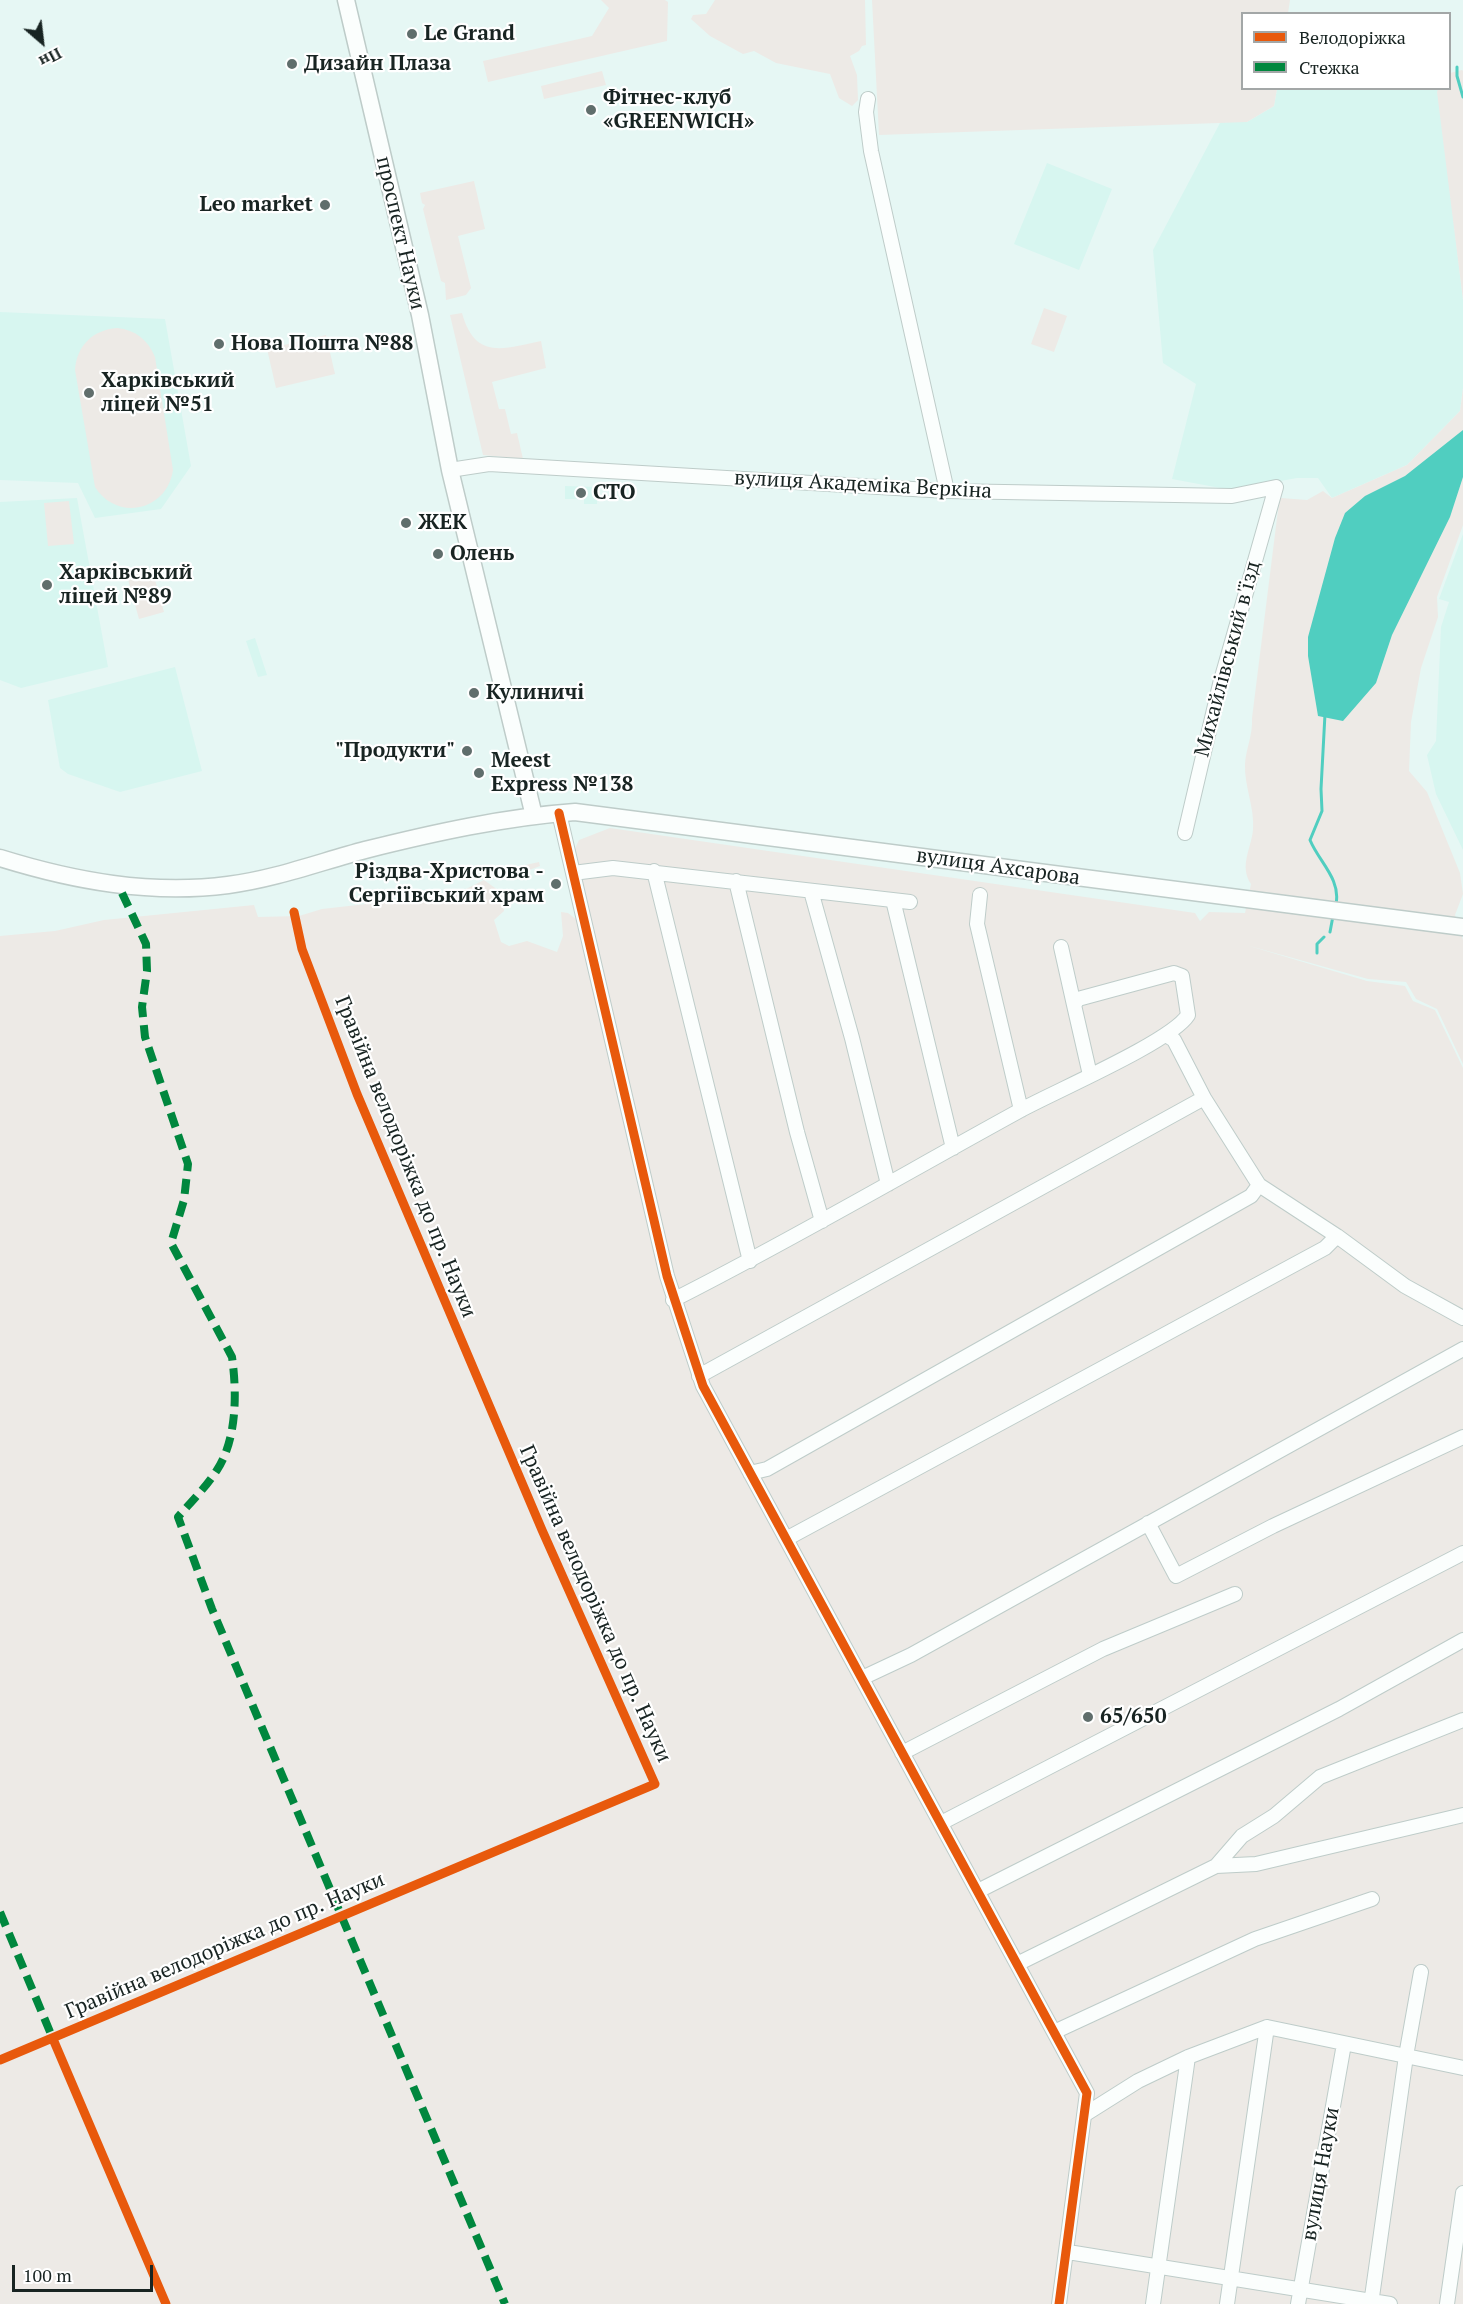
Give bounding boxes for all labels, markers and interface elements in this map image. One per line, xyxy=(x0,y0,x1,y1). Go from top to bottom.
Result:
north arrow xyxy=(12,12,72,72)
legend xyxy=(1241,12,1451,90)
place label: Le Grand xyxy=(424,21,515,47)
text: Велодоріжка xyxy=(1299,25,1406,49)
marker: Le Grand xyxy=(405,27,419,41)
text: Пн xyxy=(35,43,66,73)
place label: Дизайн Плаза xyxy=(304,51,451,77)
text: Стежка xyxy=(1299,55,1360,79)
marker: Дизайн Плаза xyxy=(285,57,299,71)
place label: Фітнес-клуб «GREENWICH» xyxy=(603,85,754,135)
marker: Фітнес-клуб «GREENWICH» xyxy=(584,103,598,117)
street label: проспект Науки xyxy=(370,154,430,312)
place label: Leo market xyxy=(200,192,313,218)
marker: Leo market xyxy=(318,198,332,212)
place label: Нова Пошта №88 xyxy=(231,331,413,357)
marker: Нова Пошта №88 xyxy=(212,337,226,351)
place label: Харківський ліцей №51 xyxy=(101,368,235,418)
marker: Харківський ліцей №51 xyxy=(82,386,96,400)
street label: вулиця Академіка Вєркіна xyxy=(733,466,993,504)
place label: СТО xyxy=(593,480,636,506)
marker: СТО xyxy=(574,486,588,500)
place label: ЖЕК xyxy=(418,510,467,536)
marker: ЖЕК xyxy=(399,516,413,530)
place label: Олень xyxy=(450,541,514,567)
marker: Олень xyxy=(431,547,445,561)
street label: Михайлівський в'їзд xyxy=(1190,558,1266,760)
place label: Харківський ліцей №89 xyxy=(59,560,193,610)
marker: Харківський ліцей №89 xyxy=(40,578,54,592)
place label: Кулиничі xyxy=(486,680,584,706)
marker: Кулиничі xyxy=(467,686,481,700)
place label: "Продукти" xyxy=(335,738,455,764)
marker: "Продукти" xyxy=(460,744,474,758)
place label: Meest Express №138 xyxy=(491,748,633,798)
marker: Meest Express №138 xyxy=(472,766,486,780)
street label: вулиця Ахсарова xyxy=(914,843,1082,891)
place label: Різдва-Христова - Сергіївський храм xyxy=(349,859,544,909)
marker: Різдва-Христова - Сергіївський храм xyxy=(549,877,563,891)
street label: Гравійна велодоріжка до пр. Науки xyxy=(329,993,481,1321)
street label: Гравійна велодоріжка до пр. Науки xyxy=(513,1442,677,1766)
place label: 65/650 xyxy=(1100,1704,1167,1730)
marker: 65/650 xyxy=(1081,1710,1095,1724)
street label: Гравійна велодоріжка до пр. Науки xyxy=(62,1867,388,2025)
street label: вулиця Науки xyxy=(1297,2105,1345,2243)
scale bar xyxy=(15,2253,156,2291)
text: 100 m xyxy=(23,2263,72,2287)

